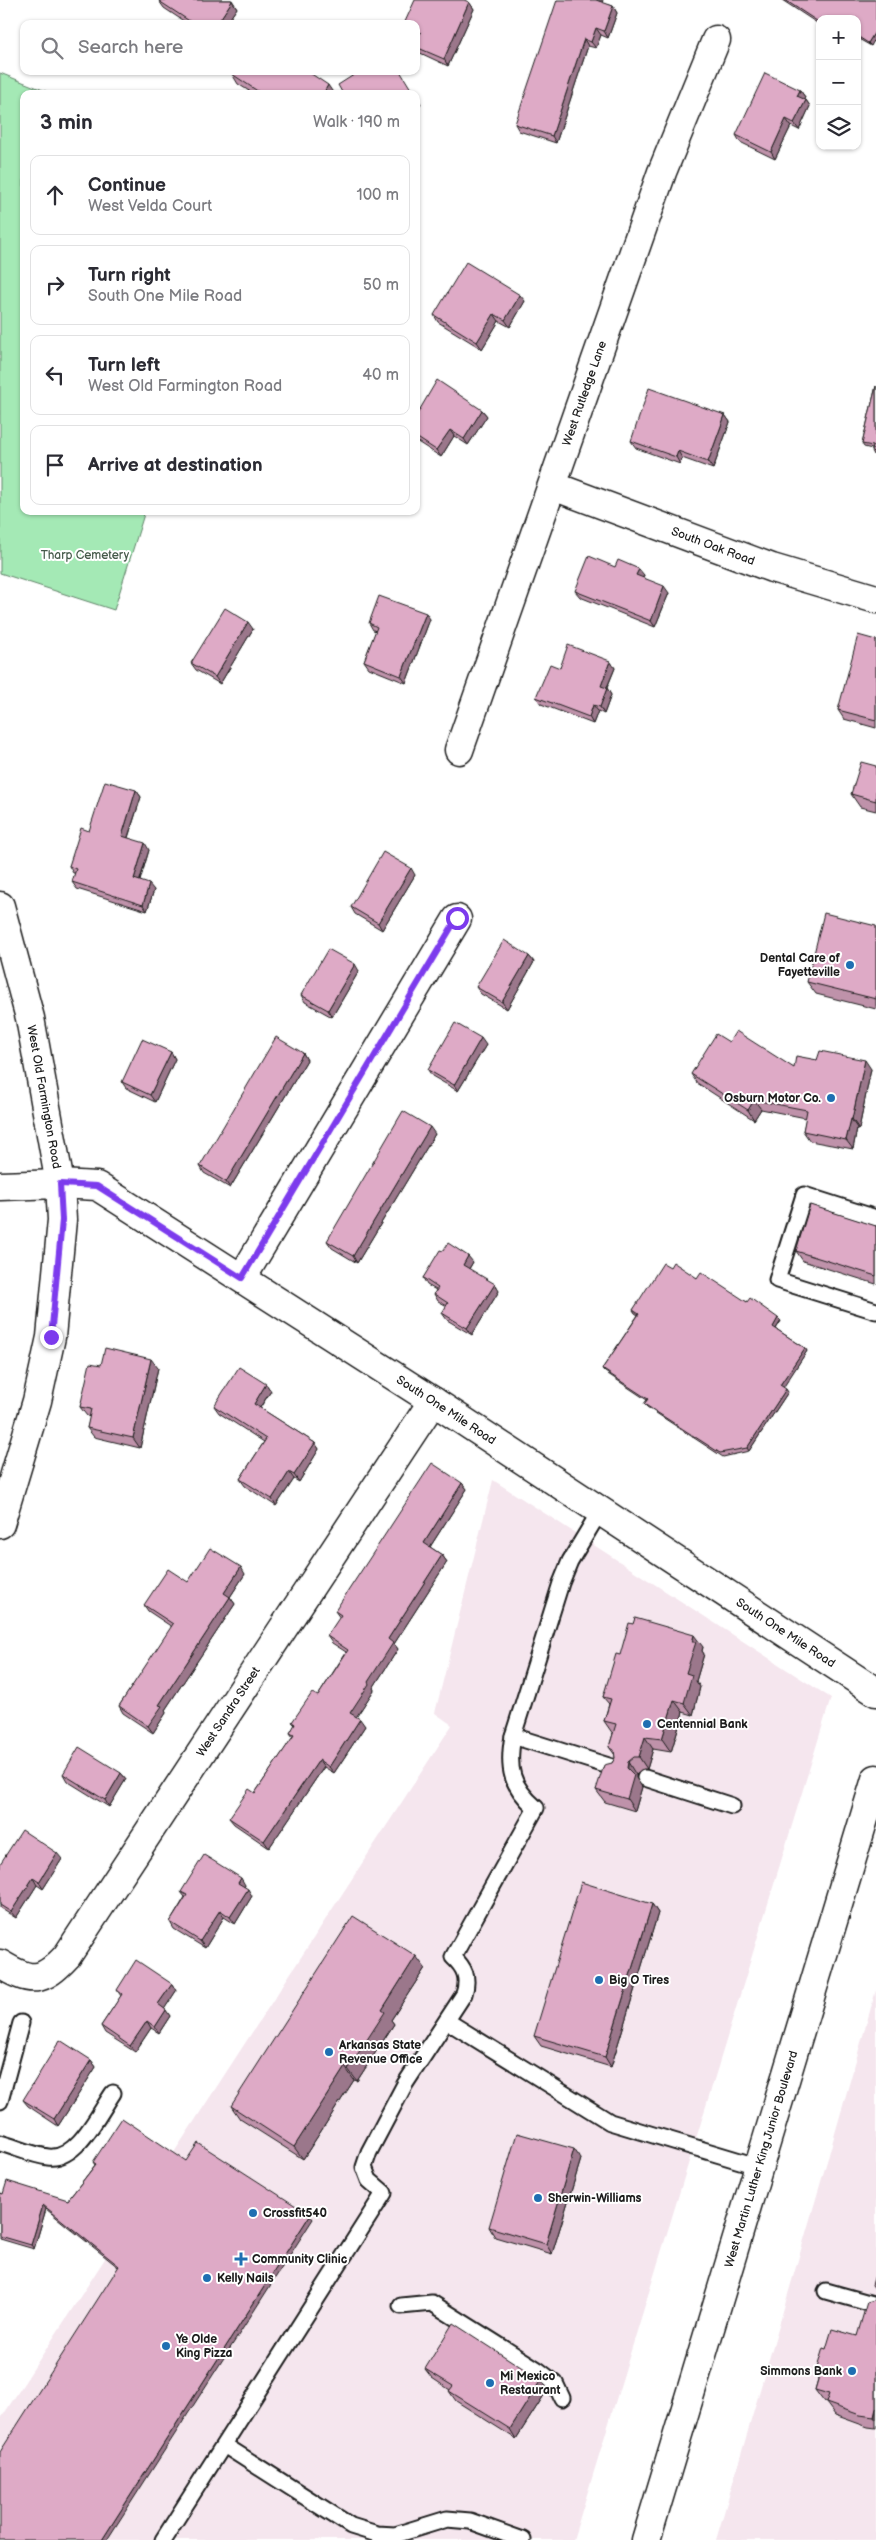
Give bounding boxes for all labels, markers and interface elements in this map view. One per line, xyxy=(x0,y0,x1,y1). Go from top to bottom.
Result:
map controls xyxy=(816,15,861,150)
button: + xyxy=(816,15,861,60)
search box xyxy=(20,20,420,75)
icon: search xyxy=(38,34,66,62)
text: Search here xyxy=(78,36,183,59)
button: − xyxy=(816,60,861,105)
button: layers xyxy=(816,105,861,150)
text: 3 min xyxy=(40,110,93,135)
text: Walk · 190 m xyxy=(313,113,400,132)
text: Continue xyxy=(88,174,166,197)
icon: ahead xyxy=(41,181,69,209)
text: 100 m xyxy=(356,186,399,205)
text: West Velda Court xyxy=(88,197,212,216)
text: Turn right xyxy=(88,264,171,287)
icon: right xyxy=(41,271,69,299)
text: 50 m xyxy=(363,276,399,295)
text: South One Mile Road xyxy=(88,287,242,306)
street label: West Rutledge Lane xyxy=(559,339,610,448)
text: Turn left xyxy=(88,354,160,377)
icon: left xyxy=(41,361,69,389)
text: 40 m xyxy=(362,366,399,385)
text: West Old Farmington Road xyxy=(88,377,282,396)
icon: arrive xyxy=(41,451,69,479)
text: Arrive at destination xyxy=(88,454,263,477)
street label: South Oak Road xyxy=(669,524,757,569)
park label: Tharp Cemetery xyxy=(41,548,130,563)
route start xyxy=(446,907,469,930)
place label: Dental Care of Fayetteville xyxy=(760,951,841,980)
marker: Dental Care of Fayetteville xyxy=(844,959,856,971)
street label: West Old Farmington Road xyxy=(23,1024,64,1170)
place label: Osburn Motor Co. xyxy=(724,1091,821,1106)
marker: Osburn Motor Co. xyxy=(825,1092,837,1104)
route end xyxy=(40,1326,63,1349)
street label: South One Mile Road xyxy=(393,1373,499,1448)
street label: South One Mile Road xyxy=(733,1595,838,1671)
street label: West Sandra Street xyxy=(193,1664,264,1760)
place label: Centennial Bank xyxy=(657,1717,748,1732)
marker: Centennial Bank xyxy=(641,1718,653,1730)
place label: Big O Tires xyxy=(609,1973,669,1988)
marker: Big O Tires xyxy=(593,1974,605,1986)
place label: Arkansas State Revenue Office xyxy=(338,2038,423,2067)
marker: Arkansas State Revenue Office xyxy=(323,2046,335,2058)
street label: West Martin Luther King Junior Boulevard xyxy=(722,2049,801,2269)
place label: Sherwin-Williams xyxy=(548,2191,642,2206)
marker: Sherwin-Williams xyxy=(532,2192,544,2204)
place label: Crossfit540 xyxy=(263,2206,327,2221)
marker: Crossfit540 xyxy=(247,2207,259,2219)
marker: Community Clinic xyxy=(234,2252,248,2266)
place label: Community Clinic xyxy=(252,2252,348,2267)
place label: Kelly Nails xyxy=(217,2271,274,2286)
marker: Kelly Nails xyxy=(201,2272,213,2284)
place label: Ye Olde King Pizza xyxy=(176,2332,233,2361)
marker: Ye Olde King Pizza xyxy=(160,2340,172,2352)
place label: Simmons Bank xyxy=(760,2364,843,2379)
marker: Simmons Bank xyxy=(846,2365,858,2377)
place label: Mi Mexico Restaurant xyxy=(500,2369,561,2398)
marker: Mi Mexico Restaurant xyxy=(484,2377,496,2389)

